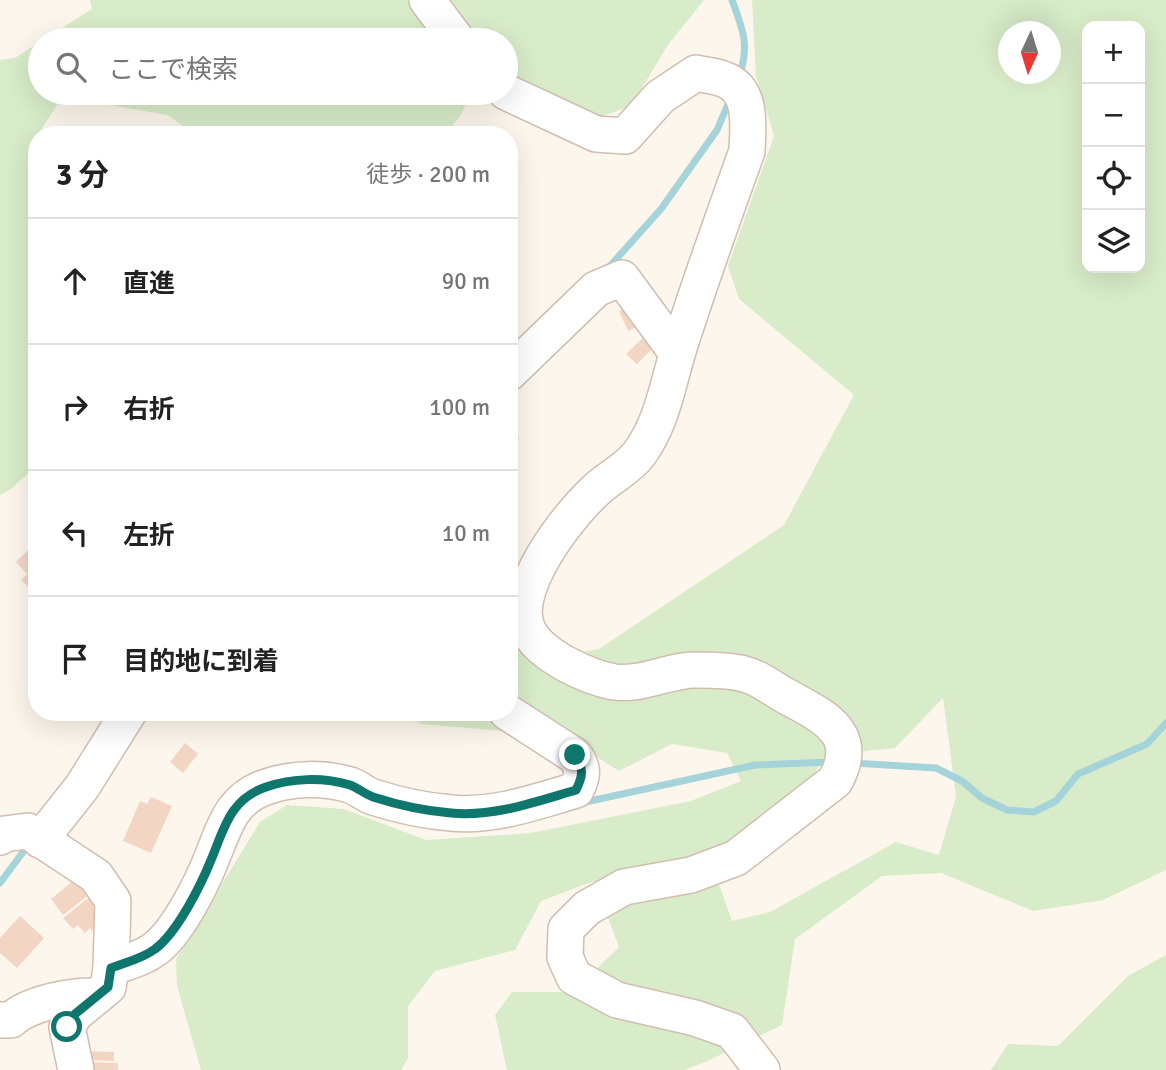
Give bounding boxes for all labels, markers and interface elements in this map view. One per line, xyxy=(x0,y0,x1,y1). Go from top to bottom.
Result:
north arrow xyxy=(998,21,1061,84)
map controls xyxy=(1082,21,1145,273)
button: + xyxy=(1082,21,1145,84)
search box xyxy=(28,28,518,105)
icon: search xyxy=(52,48,90,86)
text: ここで検索 xyxy=(108,54,238,86)
button: − xyxy=(1082,84,1145,147)
button: locate xyxy=(1082,147,1145,210)
text: 3 分 xyxy=(56,157,109,194)
text: 徒歩 · 200 m xyxy=(366,160,490,189)
button: layers xyxy=(1082,210,1145,273)
icon: ahead xyxy=(56,262,94,300)
text: 90 m xyxy=(442,267,490,296)
text: 直進 xyxy=(123,268,175,300)
icon: right xyxy=(56,388,94,426)
text: 100 m xyxy=(429,393,490,422)
text: 右折 xyxy=(123,394,175,426)
icon: left xyxy=(56,514,94,552)
text: 10 m xyxy=(442,519,490,548)
text: 左折 xyxy=(123,520,175,552)
icon: arrive xyxy=(56,640,94,678)
text: 目的地に到着 xyxy=(123,646,279,678)
route end xyxy=(559,739,590,770)
route start xyxy=(51,1011,82,1042)

